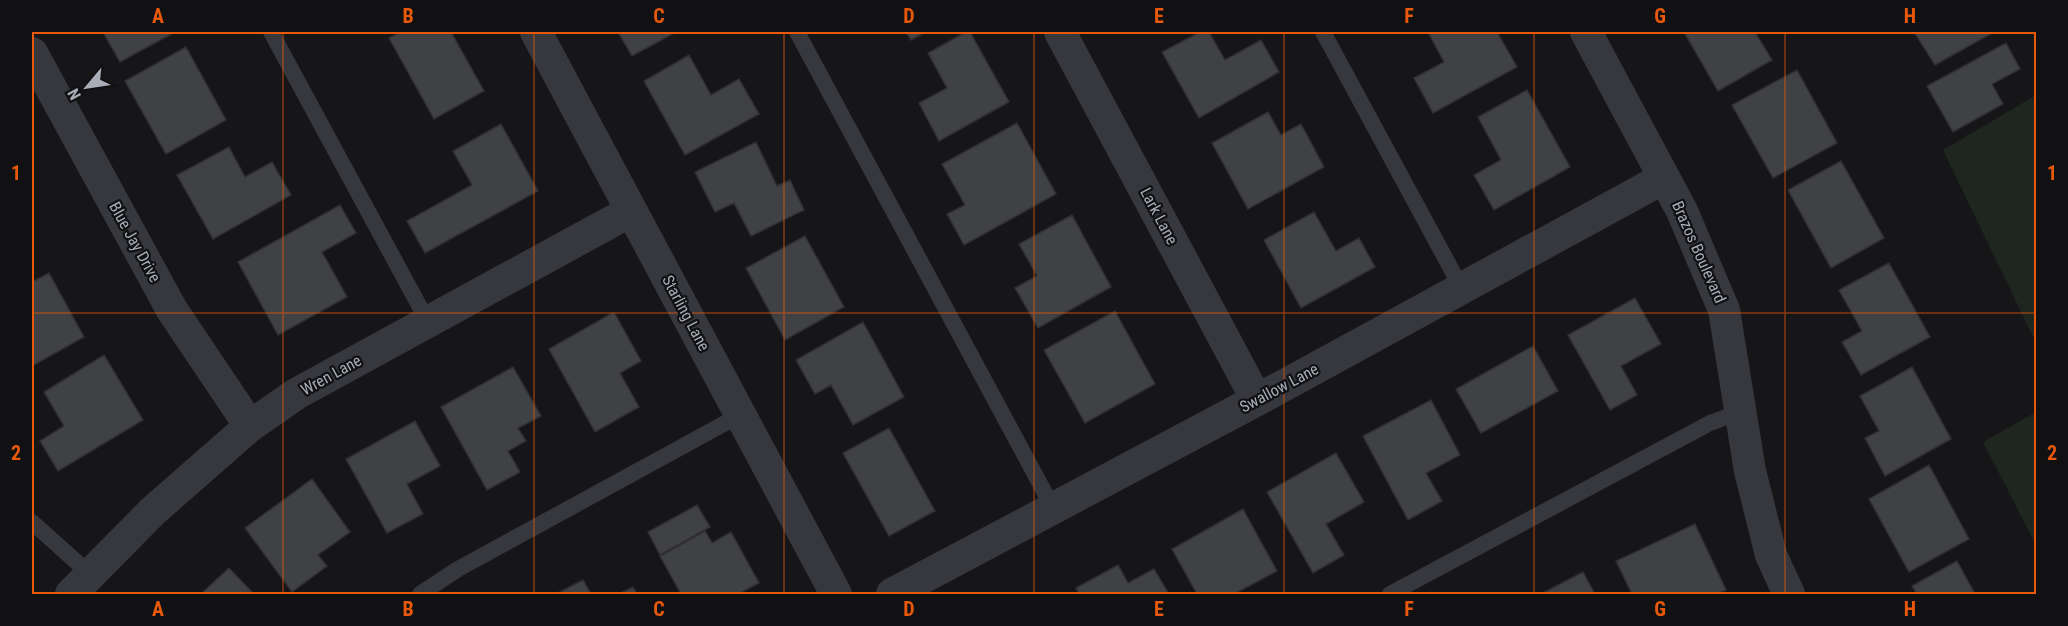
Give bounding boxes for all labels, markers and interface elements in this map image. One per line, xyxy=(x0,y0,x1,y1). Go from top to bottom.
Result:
text: A xyxy=(152,4,164,28)
text: B xyxy=(402,4,414,28)
text: C xyxy=(653,4,665,28)
text: D xyxy=(903,4,915,28)
text: E xyxy=(1154,4,1164,28)
text: F xyxy=(1404,4,1414,28)
text: G xyxy=(1654,4,1666,28)
text: H xyxy=(1904,4,1916,28)
north arrow xyxy=(57,57,117,117)
text: N xyxy=(64,85,85,103)
text: 1 xyxy=(11,161,21,185)
text: 1 xyxy=(2047,161,2057,185)
street label: Lark Lane xyxy=(1136,184,1182,248)
street label: Brazos Boulevard xyxy=(1668,198,1730,306)
street label: Blue Jay Drive xyxy=(105,199,165,285)
street label: Starling Lane xyxy=(658,272,714,354)
street label: Wren Lane xyxy=(297,351,365,399)
street label: Swallow Lane xyxy=(1236,359,1322,417)
text: 2 xyxy=(11,441,21,465)
text: 2 xyxy=(2047,441,2057,465)
text: A xyxy=(152,597,164,621)
text: B xyxy=(402,597,414,621)
text: C xyxy=(653,597,665,621)
text: D xyxy=(903,597,915,621)
text: E xyxy=(1154,597,1164,621)
text: F xyxy=(1404,597,1414,621)
text: G xyxy=(1654,597,1666,621)
text: H xyxy=(1904,597,1916,621)

